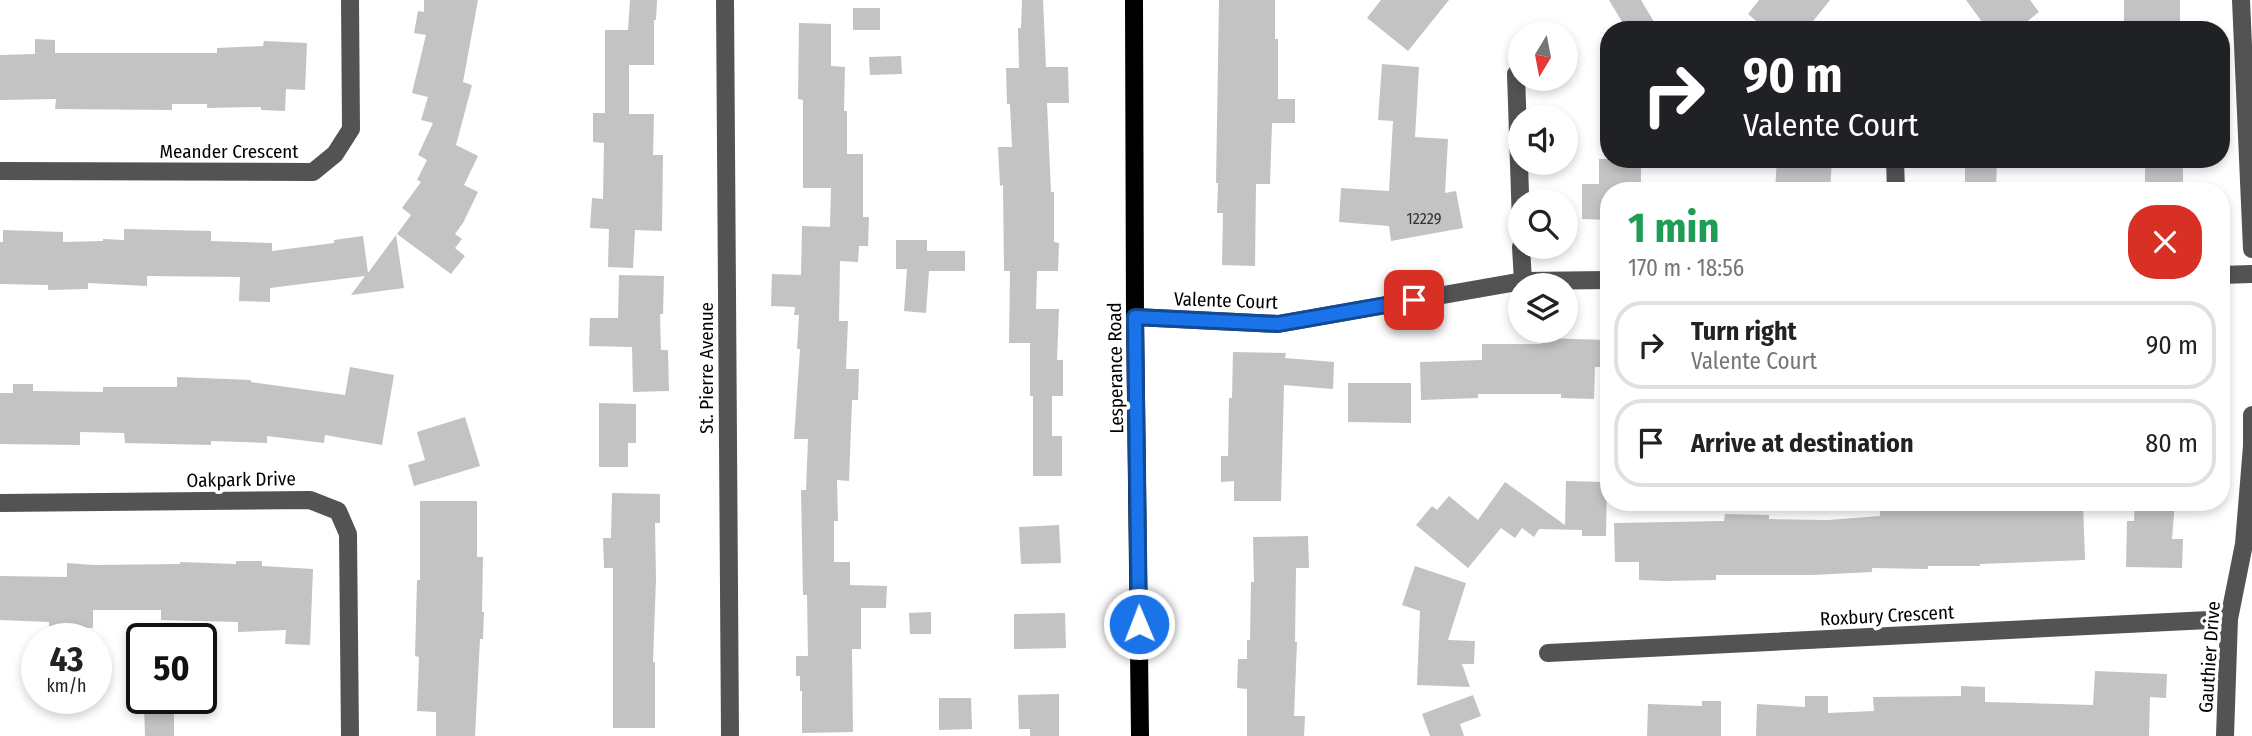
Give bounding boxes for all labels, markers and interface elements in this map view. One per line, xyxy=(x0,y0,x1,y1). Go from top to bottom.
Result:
north arrow xyxy=(1508,21,1578,91)
map controls xyxy=(1508,21,1578,343)
text: 90 m xyxy=(1743,46,1843,105)
icon: right xyxy=(1628,49,1719,140)
button: sound xyxy=(1508,105,1578,175)
text: Valente Court xyxy=(1743,106,1918,144)
street label: Meander Crescent xyxy=(159,140,299,163)
button: search xyxy=(1508,189,1578,259)
text: 1 min xyxy=(1628,203,1719,253)
button: close xyxy=(2128,205,2202,279)
house number: 12229 xyxy=(1406,209,1442,228)
text: 170 m · 18:56 xyxy=(1628,254,1744,282)
pin xyxy=(1384,270,1444,330)
button: layers xyxy=(1508,273,1578,343)
icon: arrive xyxy=(1395,281,1433,319)
street label: Valente Court xyxy=(1174,287,1279,314)
street label: St. Pierre Avenue xyxy=(695,302,718,434)
street label: Lesperance Road xyxy=(1103,302,1128,434)
text: Turn right xyxy=(1691,316,1797,347)
icon: right xyxy=(1632,326,1670,364)
text: 90 m xyxy=(2146,330,2198,361)
text: Valente Court xyxy=(1691,347,1817,375)
icon: arrive xyxy=(1632,424,1670,462)
text: Arrive at destination xyxy=(1691,428,1914,459)
text: 80 m xyxy=(2145,428,2198,459)
street label: Oakpark Drive xyxy=(186,467,296,492)
position arrow xyxy=(1102,587,1176,661)
street label: Roxbury Crescent xyxy=(1819,600,1955,630)
street label: Gauthier Drive xyxy=(2194,600,2225,714)
speed limit sign: 50 xyxy=(126,623,217,714)
text: 43 xyxy=(49,638,84,680)
text: km/h xyxy=(46,675,87,697)

